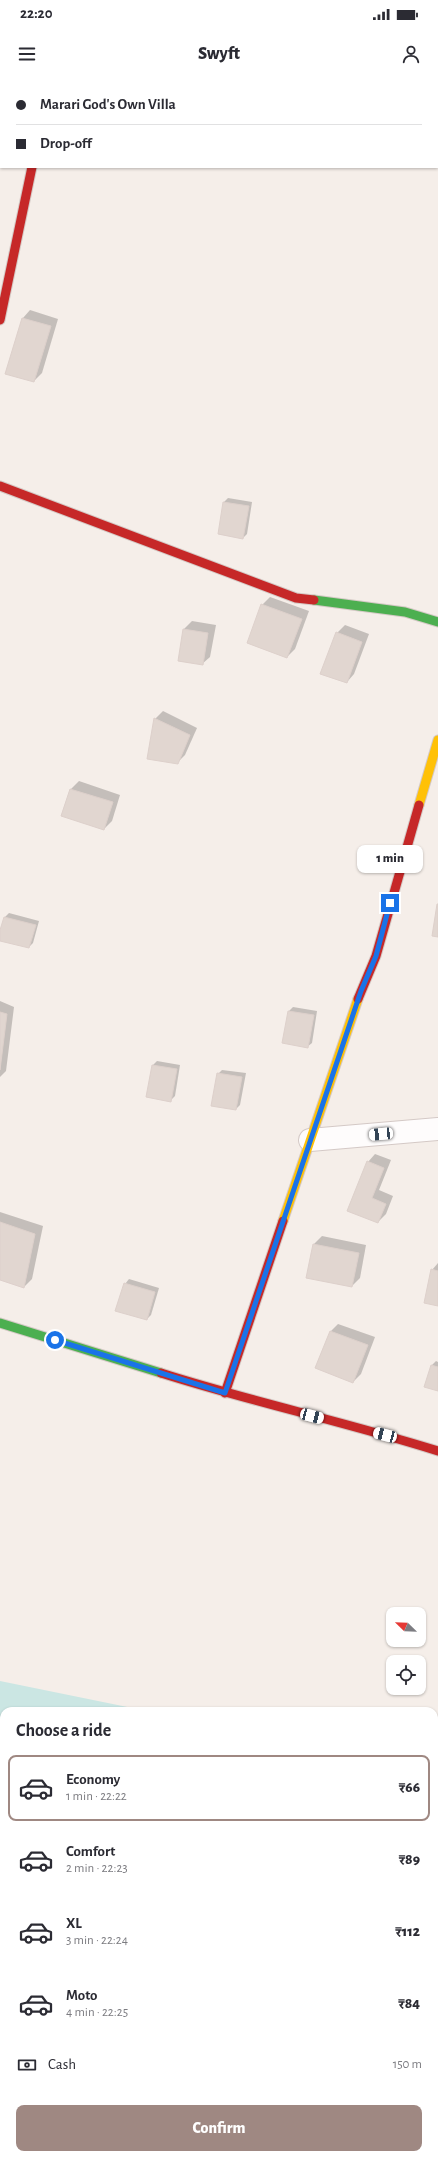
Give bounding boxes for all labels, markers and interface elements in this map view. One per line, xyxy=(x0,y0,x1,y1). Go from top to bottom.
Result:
text: 22:20 xyxy=(20,6,52,21)
icon: menu xyxy=(16,43,38,65)
icon: person xyxy=(400,43,422,65)
text: Swyft xyxy=(198,45,240,63)
text: Marari God's Own Villa xyxy=(40,97,176,112)
text: Drop-off xyxy=(40,136,92,151)
callout: 1 min xyxy=(357,845,423,873)
text: 1 min xyxy=(376,852,404,865)
route end xyxy=(381,894,399,912)
car xyxy=(369,1127,393,1141)
route start xyxy=(46,1331,64,1349)
car xyxy=(299,1407,325,1425)
car xyxy=(372,1426,398,1444)
north arrow xyxy=(386,1607,426,1647)
map controls xyxy=(386,1607,426,1695)
button: locate xyxy=(386,1655,426,1695)
text: Choose a ride xyxy=(16,1722,111,1740)
icon: car xyxy=(18,1770,54,1806)
text: Economy xyxy=(66,1772,120,1787)
text: ₹66 xyxy=(399,1780,420,1795)
text: 1 min · 22:22 xyxy=(66,1790,127,1803)
icon: car xyxy=(18,1842,54,1878)
text: Comfort xyxy=(66,1844,115,1859)
text: ₹89 xyxy=(399,1852,420,1867)
text: 2 min · 22:23 xyxy=(66,1862,128,1875)
icon: car xyxy=(18,1914,54,1950)
text: XL xyxy=(66,1916,82,1931)
text: ₹112 xyxy=(395,1924,420,1939)
text: 3 min · 22:24 xyxy=(66,1934,128,1947)
icon: car xyxy=(18,1986,54,2022)
text: Moto xyxy=(66,1988,98,2003)
text: ₹84 xyxy=(398,1996,420,2011)
text: 4 min · 22:25 xyxy=(66,2006,128,2019)
icon: cash xyxy=(16,2054,38,2076)
text: Cash xyxy=(48,2057,76,2072)
text: 150 m xyxy=(393,2058,422,2071)
button: Confirm xyxy=(16,2105,422,2151)

